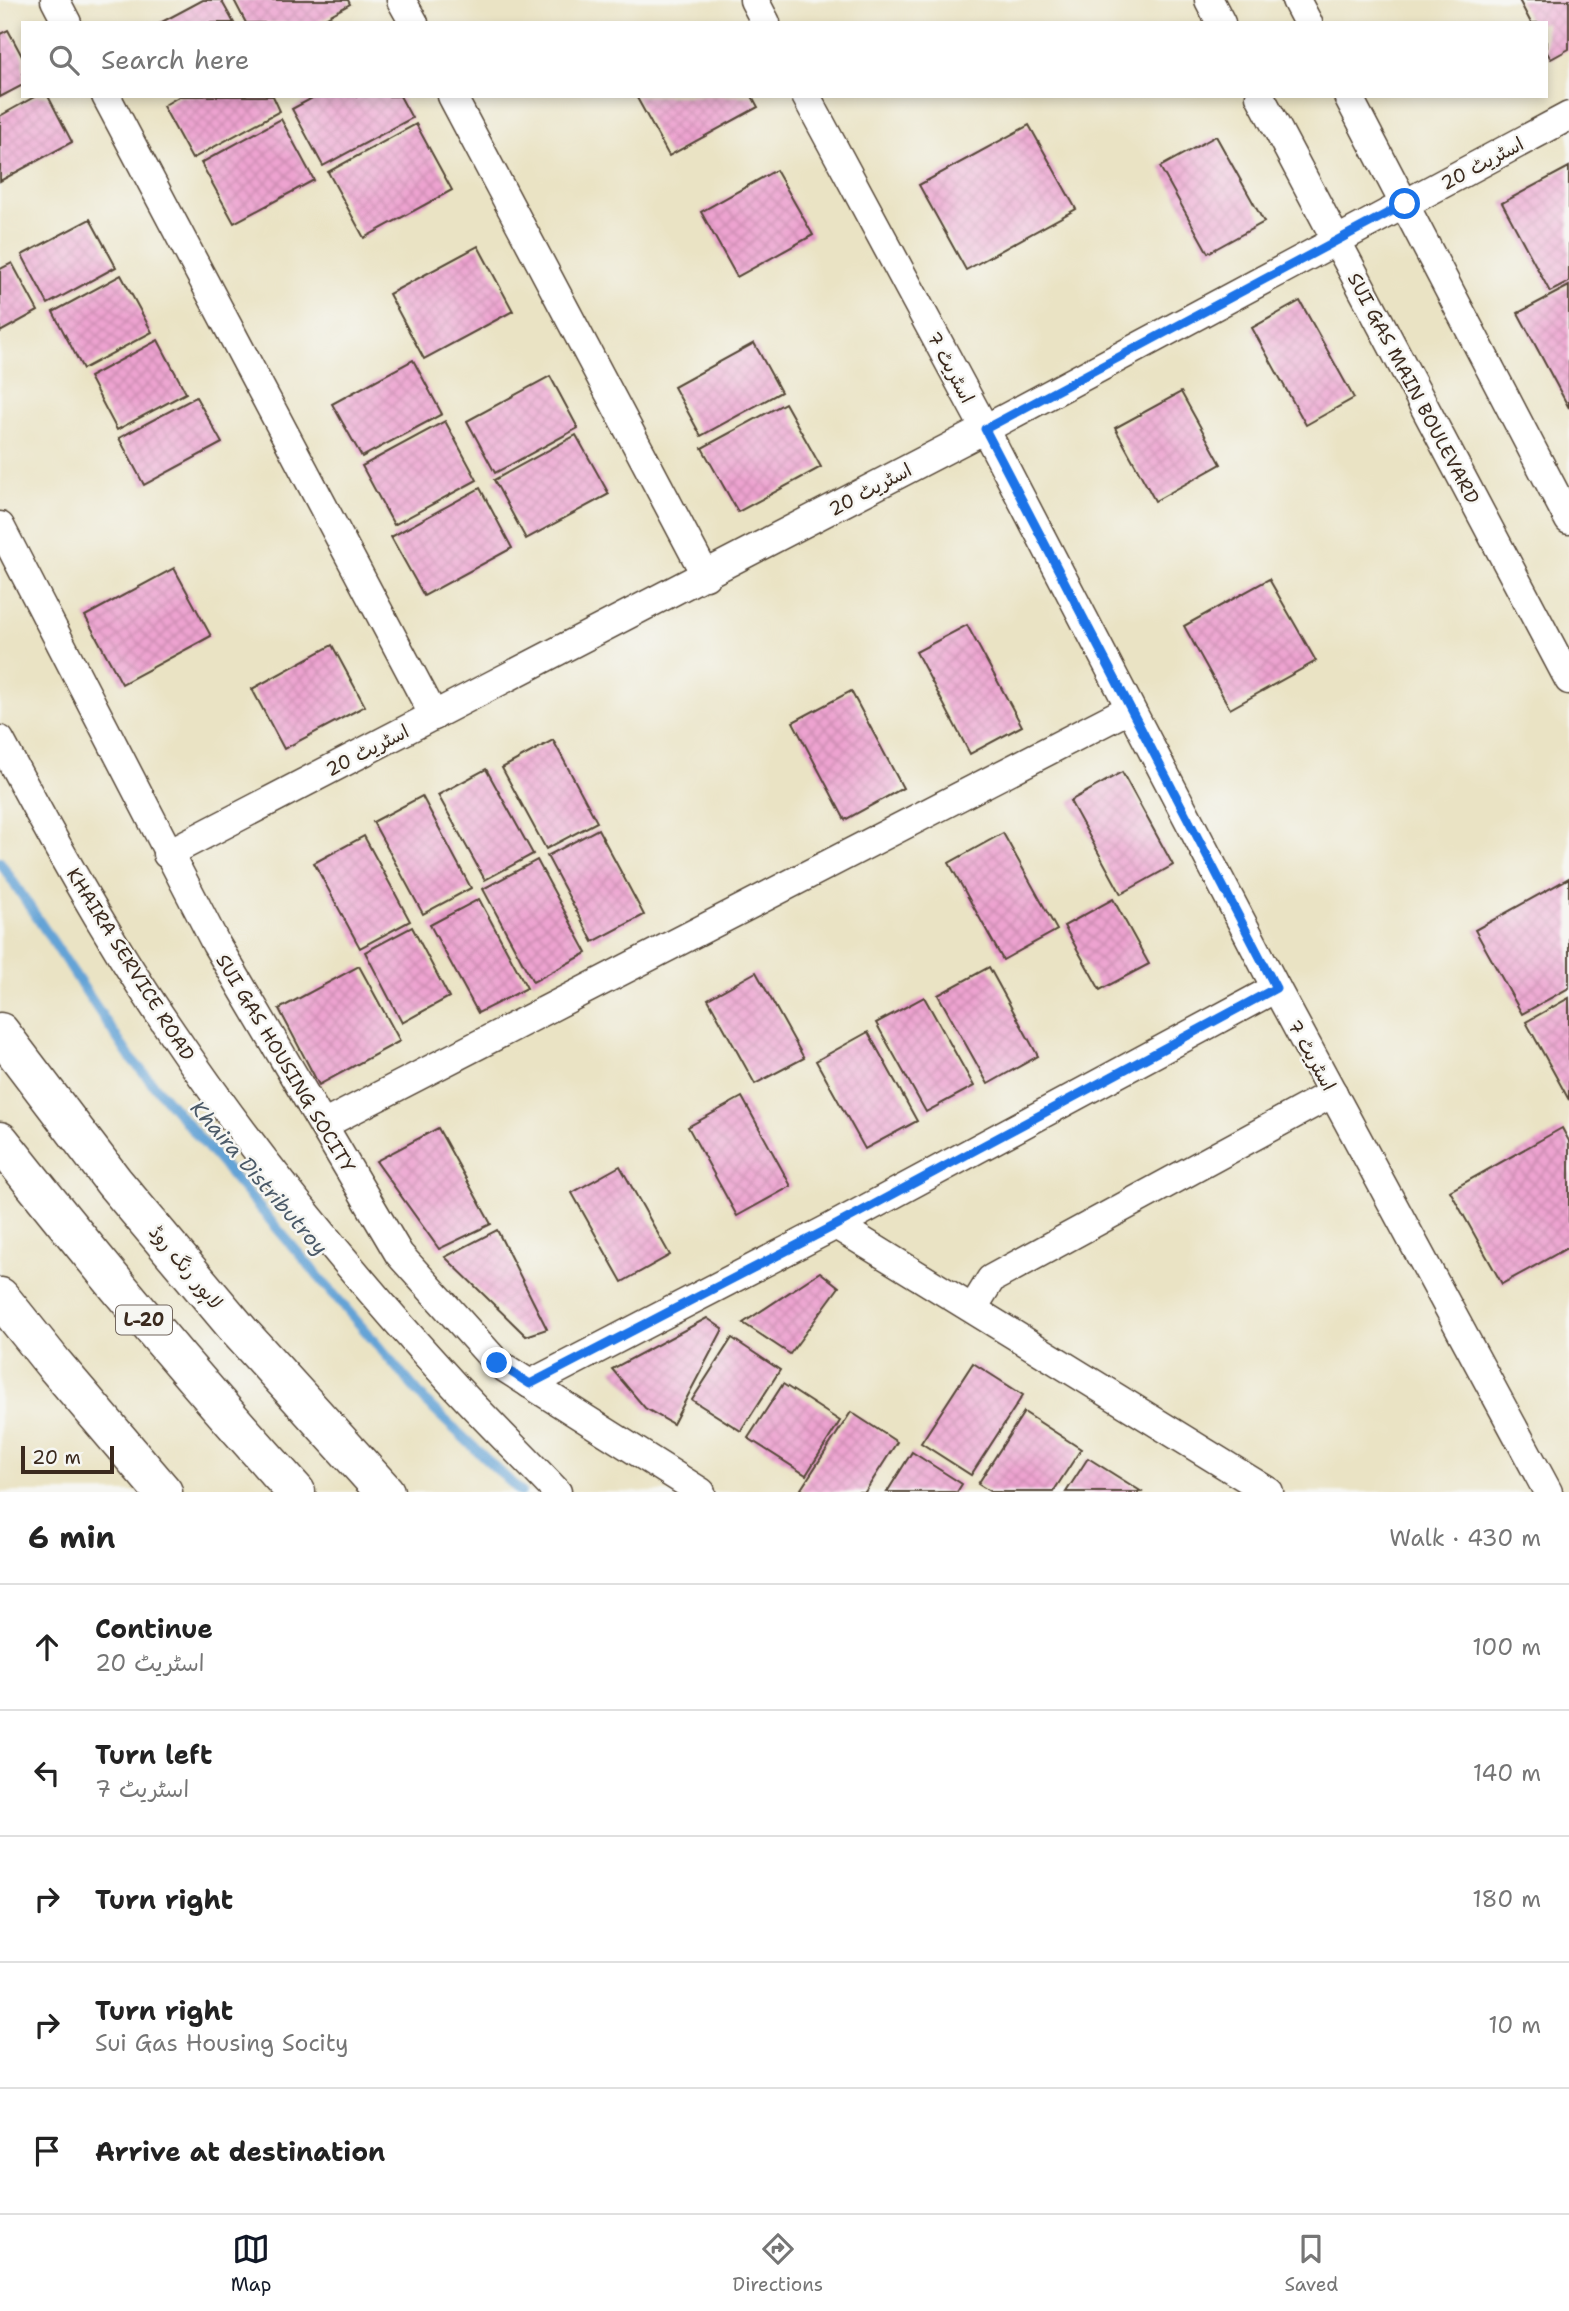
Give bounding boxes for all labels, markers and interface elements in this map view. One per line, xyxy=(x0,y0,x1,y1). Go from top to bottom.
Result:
search box xyxy=(21,21,1548,98)
icon: search xyxy=(45,41,83,79)
text: Search here xyxy=(101,42,250,77)
street label: اسٹریٹ 20 xyxy=(1436,131,1528,196)
route start xyxy=(1389,188,1420,219)
street label: SUI GAS MAIN BOULEVARD xyxy=(1342,268,1485,508)
street label: اسٹریٹ 7 xyxy=(921,327,980,407)
street label: اسٹریٹ 20 xyxy=(824,457,916,522)
street label: اسٹریٹ 20 xyxy=(321,719,413,782)
street label: KHAIRA SERVICE ROAD xyxy=(61,863,200,1065)
street label: SUI GAS HOUSING SOCITY xyxy=(210,949,361,1178)
street label: اسٹریٹ 7 xyxy=(1282,1015,1341,1095)
water label: Khaira Distributroy xyxy=(184,1095,334,1261)
street label: لاہور رنگ روڈ xyxy=(142,1220,228,1316)
road number: L-20 xyxy=(116,1306,172,1335)
route end xyxy=(481,1347,512,1378)
scale bar xyxy=(21,1443,114,1475)
text: 20 m xyxy=(32,1445,81,1470)
text: 6 min xyxy=(28,1517,115,1558)
text: Walk · 430 m xyxy=(1389,1523,1541,1553)
text: Continue xyxy=(95,1611,213,1646)
icon: ahead xyxy=(28,1628,66,1666)
text: 100 m xyxy=(1472,1632,1541,1662)
text: اسٹریٹ 20 xyxy=(95,1648,204,1678)
text: Turn left xyxy=(95,1737,212,1772)
icon: left xyxy=(28,1754,66,1792)
text: 140 m xyxy=(1473,1758,1541,1788)
text: اسٹریٹ 7 xyxy=(95,1774,189,1804)
icon: right xyxy=(28,1880,66,1918)
text: Turn right xyxy=(95,1882,233,1917)
text: 180 m xyxy=(1472,1884,1541,1914)
text: Turn right xyxy=(95,1993,233,2028)
icon: right xyxy=(28,2006,66,2044)
text: 10 m xyxy=(1488,2010,1541,2040)
text: Sui Gas Housing Socity xyxy=(95,2028,349,2058)
icon: arrive xyxy=(28,2132,66,2170)
text: Arrive at destination xyxy=(95,2134,385,2169)
tab: Map xyxy=(231,2230,271,2297)
tab: Directions xyxy=(733,2230,823,2297)
tab: Saved xyxy=(1284,2230,1338,2297)

